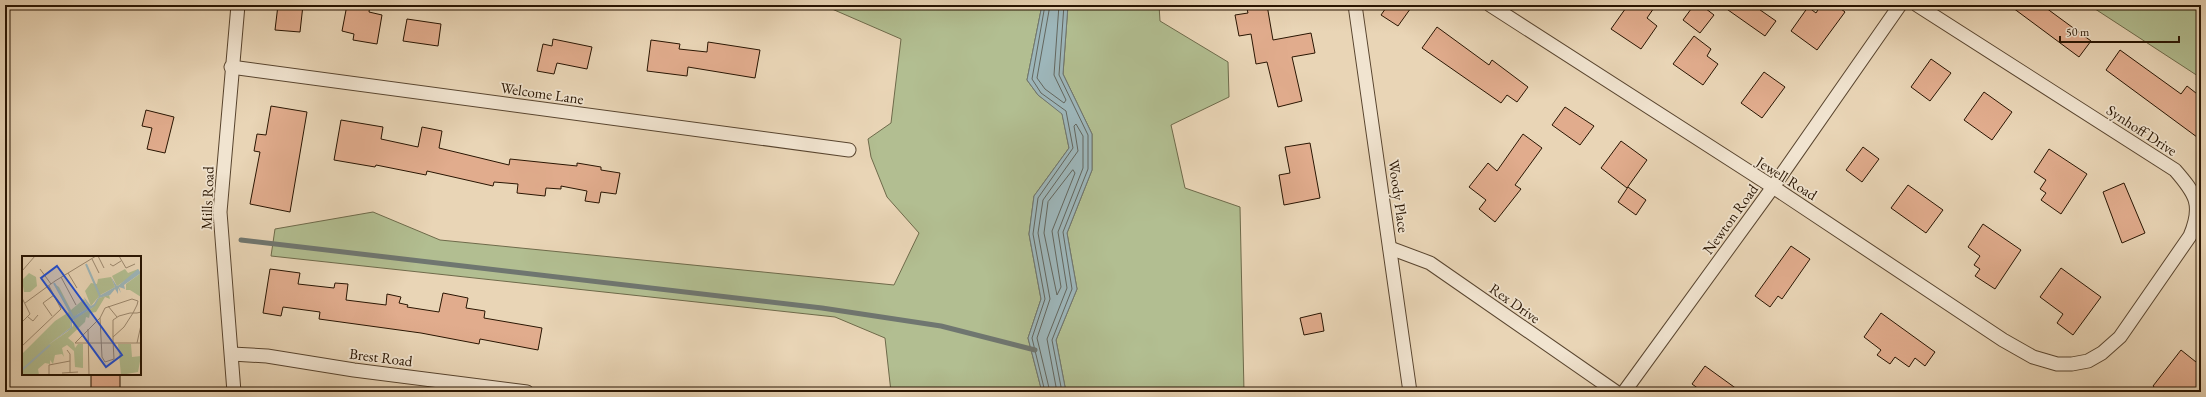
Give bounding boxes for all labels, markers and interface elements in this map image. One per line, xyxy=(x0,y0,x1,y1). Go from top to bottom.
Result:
scale bar xyxy=(2060,18,2179,44)
text: 50 m xyxy=(2066,24,2090,40)
street label: Welcome Lane xyxy=(499,78,585,108)
street label: Synhoff Drive xyxy=(2103,100,2181,160)
street label: Jewell Road xyxy=(1751,151,1821,204)
street label: Woody Place xyxy=(1384,158,1414,234)
street label: Mills Road xyxy=(196,165,218,230)
street label: Newton Road xyxy=(1698,180,1762,258)
inset map xyxy=(22,256,141,375)
street label: Rex Drive xyxy=(1486,279,1544,327)
street label: Brest Road xyxy=(348,344,414,370)

